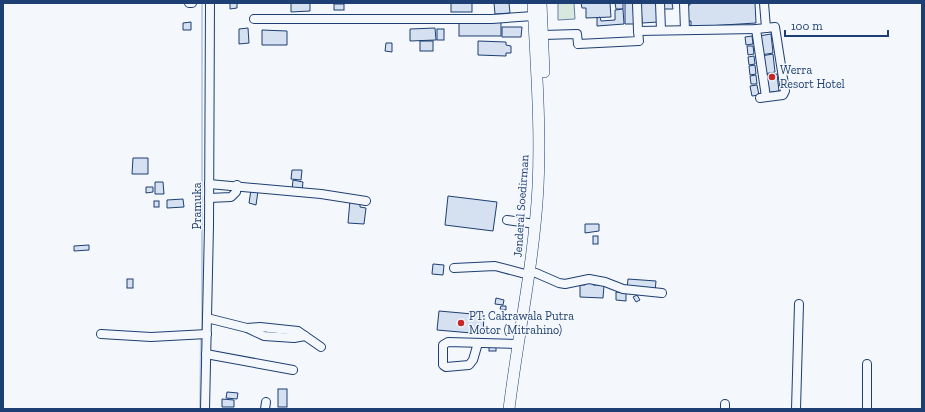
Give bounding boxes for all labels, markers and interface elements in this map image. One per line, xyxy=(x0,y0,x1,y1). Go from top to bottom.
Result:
scale bar xyxy=(785,12,888,38)
text: 100 m xyxy=(791,19,823,33)
place label: Werra Resort Hotel xyxy=(780,63,845,91)
marker: Werra Resort Hotel xyxy=(767,72,777,82)
street label: Jenderal Soedirman xyxy=(510,154,532,258)
street label: Pramuka xyxy=(190,182,204,229)
place label: PT. Cakrawala Putra Motor (Mitrahino) xyxy=(469,309,574,337)
marker: PT. Cakrawala Putra Motor (Mitrahino) xyxy=(456,318,466,328)

